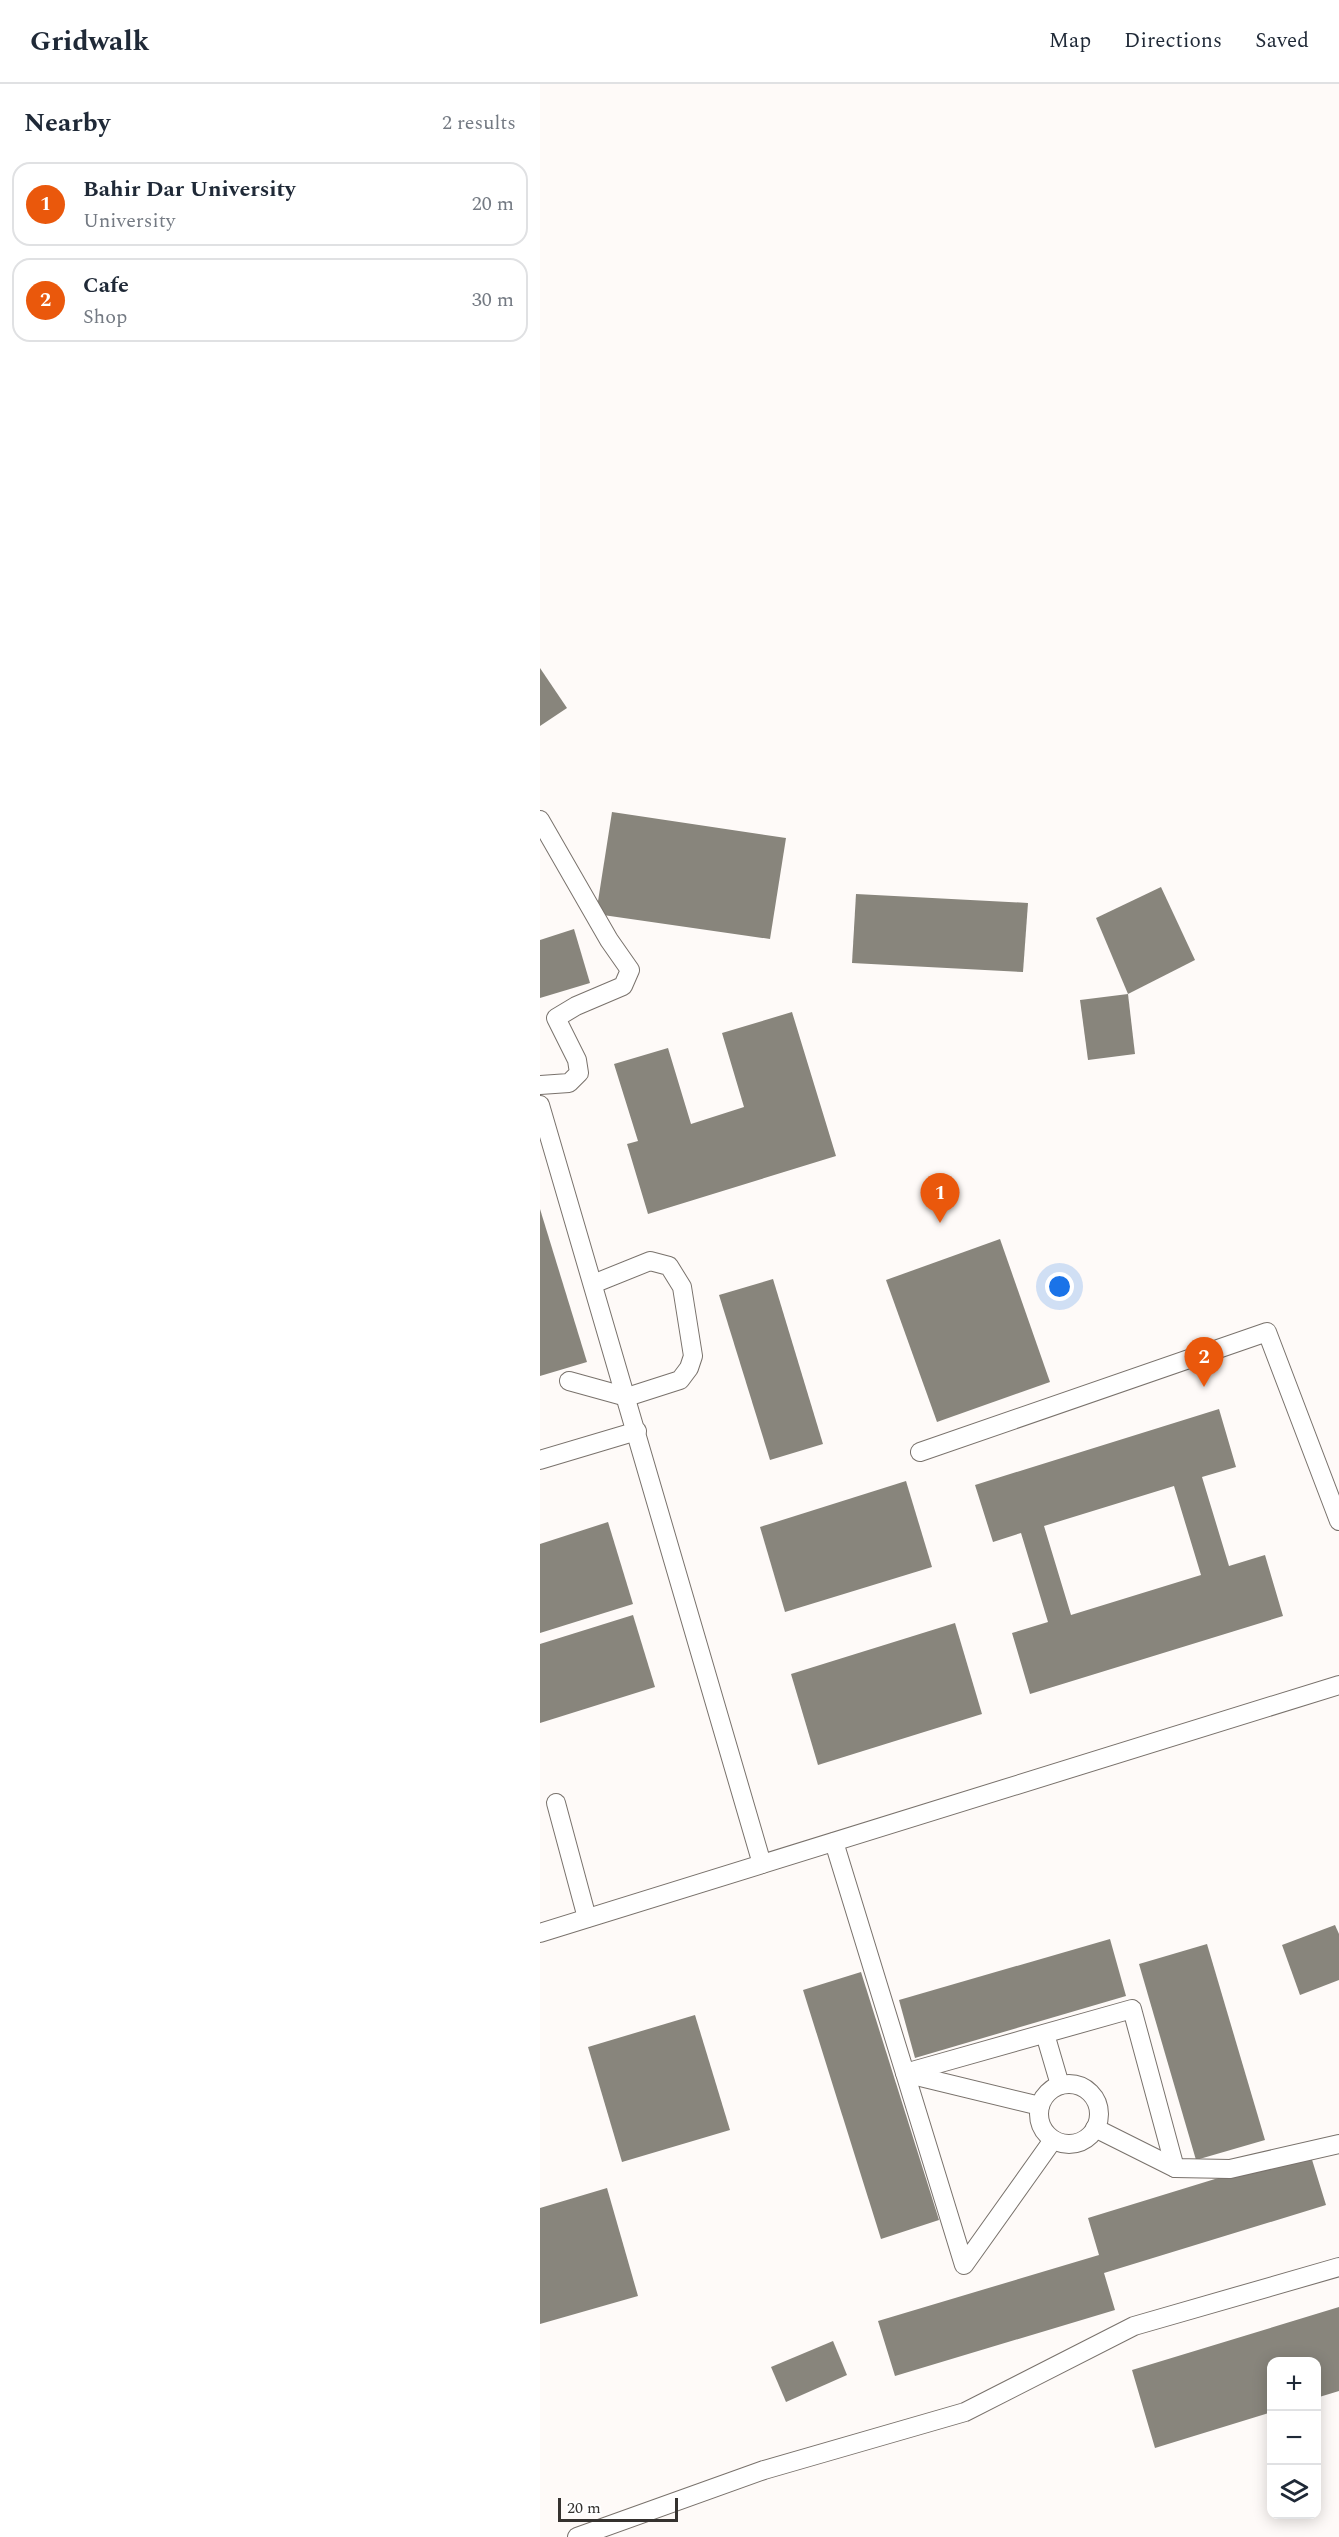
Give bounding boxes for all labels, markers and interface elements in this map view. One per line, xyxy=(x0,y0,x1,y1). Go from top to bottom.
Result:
text: Gridwalk xyxy=(30,20,149,63)
text: Map xyxy=(1049,25,1091,57)
text: Directions xyxy=(1124,25,1222,57)
text: Saved xyxy=(1255,25,1309,57)
text: Nearby xyxy=(24,103,110,143)
text: 2 results xyxy=(442,108,516,138)
text: Bahir Dar University xyxy=(83,173,296,206)
text: 1 xyxy=(40,189,51,219)
text: 20 m xyxy=(472,189,514,219)
text: University xyxy=(83,206,175,236)
text: Cafe xyxy=(83,269,129,302)
text: 2 xyxy=(40,285,51,315)
text: 30 m xyxy=(472,285,514,315)
text: Shop xyxy=(83,302,127,332)
pin: 1 xyxy=(920,1174,960,1223)
your location xyxy=(1045,1272,1074,1301)
pin: 2 xyxy=(1184,1338,1224,1387)
map controls xyxy=(1267,2357,1321,2519)
button: + xyxy=(1267,2357,1321,2411)
button: − xyxy=(1267,2411,1321,2465)
button: layers xyxy=(1267,2465,1321,2519)
scale bar xyxy=(558,2495,678,2522)
text: 20 m xyxy=(567,2496,601,2520)

